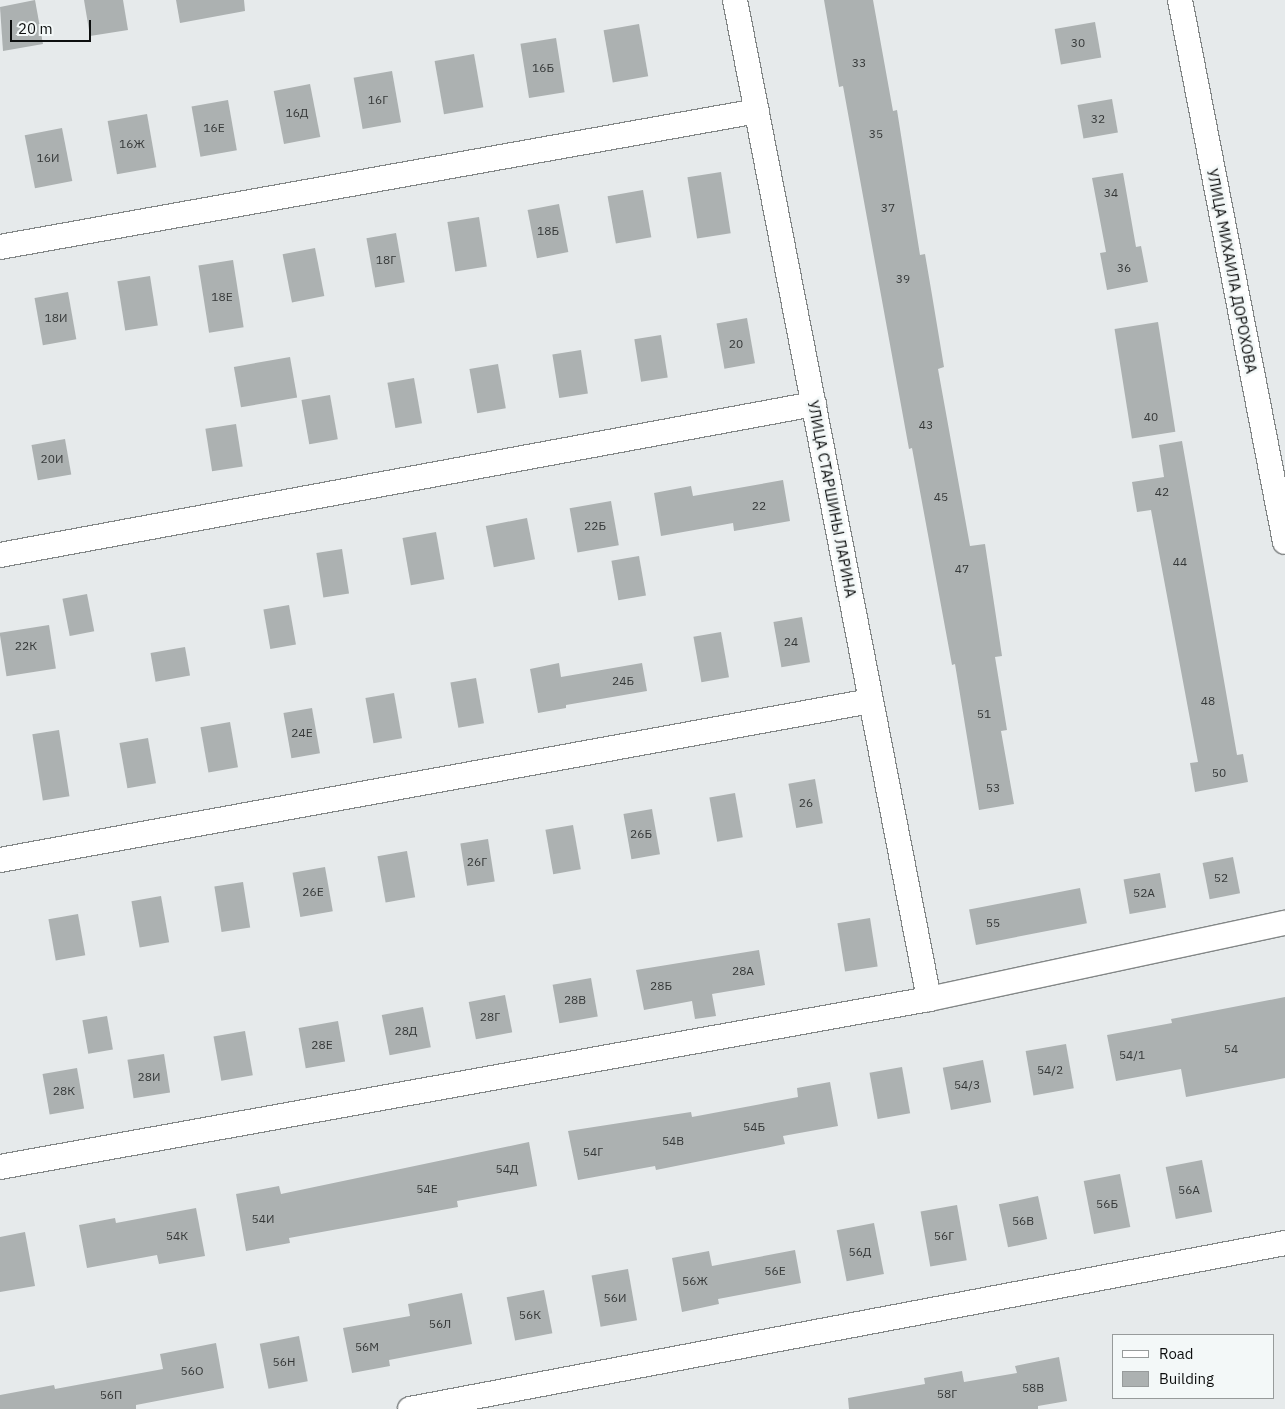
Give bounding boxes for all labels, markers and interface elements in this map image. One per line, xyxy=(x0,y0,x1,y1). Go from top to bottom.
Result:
scale bar xyxy=(12,10,94,42)
text: 20 m xyxy=(18,19,53,38)
house number: 30 xyxy=(1071,36,1085,50)
house number: 33 xyxy=(852,56,866,70)
house number: 16Б xyxy=(532,61,554,75)
house number: 16Г xyxy=(368,93,388,107)
house number: 16Д xyxy=(285,106,309,120)
house number: 32 xyxy=(1091,112,1105,126)
house number: 16Е xyxy=(203,121,225,135)
house number: 35 xyxy=(869,127,883,141)
house number: 16Ж xyxy=(119,137,145,151)
house number: 16И xyxy=(37,151,59,165)
street label: УЛИЦА МИХАИЛА ДОРОХОВА xyxy=(1203,167,1261,375)
house number: 34 xyxy=(1104,186,1118,200)
house number: 37 xyxy=(881,201,895,215)
house number: 18Б xyxy=(537,224,559,238)
house number: 18Г xyxy=(376,253,396,267)
house number: 36 xyxy=(1117,261,1131,275)
house number: 39 xyxy=(896,272,910,286)
house number: 18Е xyxy=(211,290,233,304)
house number: 18И xyxy=(45,311,67,325)
house number: 20 xyxy=(729,337,743,351)
street label: УЛИЦА СТАРШИНЫ ЛАРИНА xyxy=(804,399,860,599)
house number: 40 xyxy=(1144,410,1158,424)
house number: 43 xyxy=(919,418,933,432)
house number: 20И xyxy=(41,452,63,466)
house number: 42 xyxy=(1155,485,1169,499)
house number: 45 xyxy=(934,490,948,504)
house number: 22 xyxy=(752,499,766,513)
house number: 22Б xyxy=(584,519,606,533)
house number: 44 xyxy=(1173,555,1187,569)
house number: 47 xyxy=(955,562,969,576)
house number: 24 xyxy=(784,635,798,649)
house number: 22К xyxy=(15,639,37,653)
house number: 24Б xyxy=(612,674,634,688)
house number: 48 xyxy=(1201,694,1215,708)
house number: 51 xyxy=(977,707,991,721)
house number: 24Е xyxy=(291,726,313,740)
house number: 50 xyxy=(1212,766,1226,780)
house number: 53 xyxy=(986,781,1000,795)
house number: 26 xyxy=(799,796,813,810)
house number: 26Б xyxy=(630,827,652,841)
house number: 26Г xyxy=(467,855,487,869)
house number: 52 xyxy=(1214,871,1228,885)
house number: 26Е xyxy=(302,885,324,899)
house number: 52А xyxy=(1133,886,1155,900)
house number: 55 xyxy=(986,916,1000,930)
house number: 28А xyxy=(732,964,754,978)
house number: 28Б xyxy=(650,979,672,993)
house number: 28В xyxy=(564,993,586,1007)
house number: 28Г xyxy=(480,1010,500,1024)
house number: 28Д xyxy=(394,1024,418,1038)
house number: 28Е xyxy=(311,1038,333,1052)
house number: 54 xyxy=(1224,1042,1238,1056)
house number: 54/1 xyxy=(1119,1048,1145,1062)
house number: 54/2 xyxy=(1037,1063,1063,1077)
house number: 28И xyxy=(138,1070,160,1084)
house number: 54/3 xyxy=(954,1078,980,1092)
house number: 28К xyxy=(53,1084,75,1098)
house number: 54Б xyxy=(743,1120,765,1134)
house number: 54В xyxy=(662,1134,684,1148)
house number: 54Г xyxy=(583,1145,603,1159)
house number: 54Д xyxy=(495,1162,519,1176)
house number: 54Е xyxy=(416,1182,438,1196)
house number: 56А xyxy=(1178,1183,1200,1197)
house number: 56Б xyxy=(1096,1197,1118,1211)
house number: 54И xyxy=(252,1212,274,1226)
house number: 56В xyxy=(1012,1214,1034,1228)
house number: 54К xyxy=(166,1229,188,1243)
house number: 56Г xyxy=(934,1229,954,1243)
house number: 56Д xyxy=(848,1245,872,1259)
house number: 56Е xyxy=(764,1264,786,1278)
house number: 56Ж xyxy=(682,1274,708,1288)
house number: 56И xyxy=(604,1291,626,1305)
house number: 56К xyxy=(519,1308,541,1322)
house number: 56Л xyxy=(429,1317,451,1331)
legend xyxy=(1112,1334,1275,1399)
house number: 56М xyxy=(355,1340,379,1354)
text: Road xyxy=(1159,1344,1194,1363)
house number: 56Н xyxy=(273,1355,295,1369)
house number: 56О xyxy=(181,1364,203,1378)
text: Building xyxy=(1159,1369,1214,1388)
house number: 58В xyxy=(1022,1381,1044,1395)
house number: 58Г xyxy=(937,1387,957,1401)
house number: 56П xyxy=(100,1388,122,1402)

